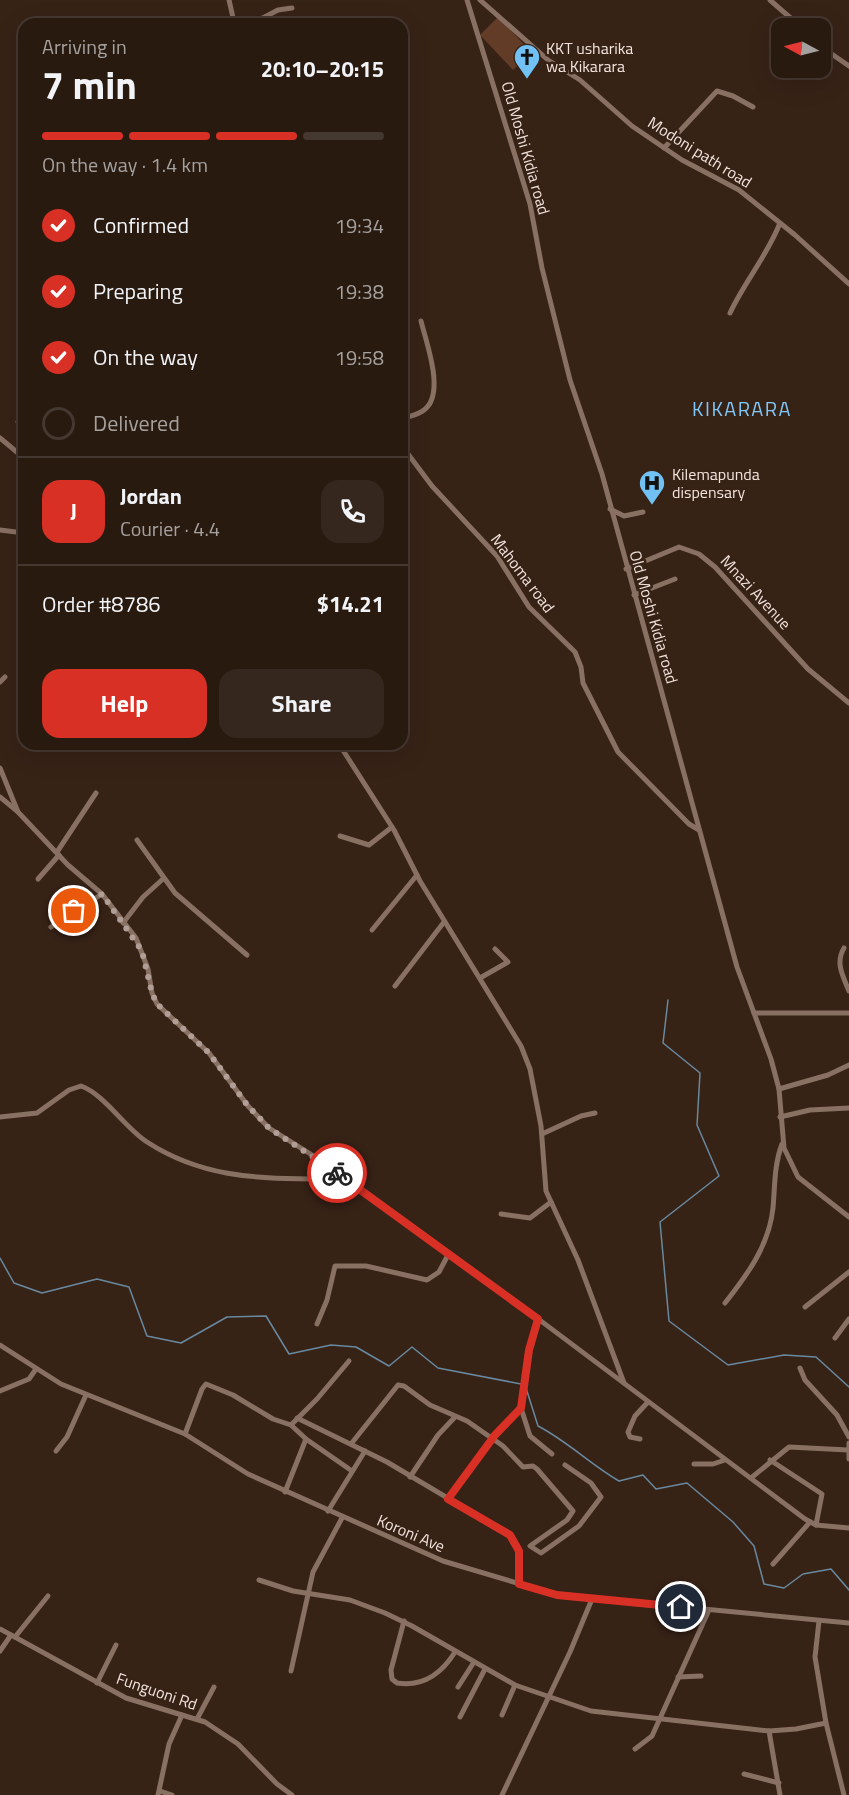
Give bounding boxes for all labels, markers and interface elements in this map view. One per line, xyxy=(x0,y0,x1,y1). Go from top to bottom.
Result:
north arrow xyxy=(771,18,831,78)
map controls xyxy=(771,18,831,78)
text: Arriving in xyxy=(42,31,127,62)
place label: KKT usharika wa Kikarara xyxy=(546,36,633,78)
church icon: KKT usharika wa Kikarara xyxy=(512,42,542,80)
text: 20:10–20:15 xyxy=(261,52,384,86)
text: 7 min xyxy=(42,55,137,114)
street label: Old Moshi Kidia road xyxy=(496,79,556,217)
street label: Modoni path road xyxy=(643,110,757,194)
text: On the way · 1.4 km xyxy=(42,149,208,180)
text: Confirmed xyxy=(93,208,189,242)
icon: check xyxy=(42,209,75,242)
text: 19:34 xyxy=(335,210,384,241)
text: Preparing xyxy=(93,274,183,308)
icon: check xyxy=(42,275,75,308)
text: 19:38 xyxy=(335,276,384,307)
text: On the way xyxy=(93,340,198,374)
icon: check xyxy=(42,341,75,374)
text: 19:58 xyxy=(335,342,384,373)
district label: KIKARARA xyxy=(692,393,792,424)
text: Delivered xyxy=(93,406,180,440)
place label: Kilemapunda dispensary xyxy=(672,462,760,504)
hospital icon: Kilemapunda dispensary xyxy=(637,468,667,506)
text: Jordan xyxy=(120,479,182,513)
button: phone xyxy=(321,480,384,543)
text: J xyxy=(70,494,77,528)
text: Courier · 4.4 xyxy=(120,513,220,544)
street label: Mahoma road xyxy=(485,528,561,618)
street label: Old Moshi Kidia road xyxy=(624,548,684,686)
street label: Mnazi Avenue xyxy=(715,549,797,635)
text: Order #8786 xyxy=(42,587,161,621)
text: $14.21 xyxy=(317,587,384,621)
button: Help xyxy=(42,669,207,738)
button: Share xyxy=(219,669,384,738)
pin xyxy=(48,885,99,936)
icon: bag xyxy=(57,894,90,927)
courier xyxy=(307,1143,367,1203)
icon: bike xyxy=(321,1157,354,1190)
street label: Koroni Ave xyxy=(373,1508,449,1558)
pin xyxy=(655,1581,706,1632)
icon: home xyxy=(664,1590,697,1623)
street label: Funguoni Rd xyxy=(113,1666,201,1716)

